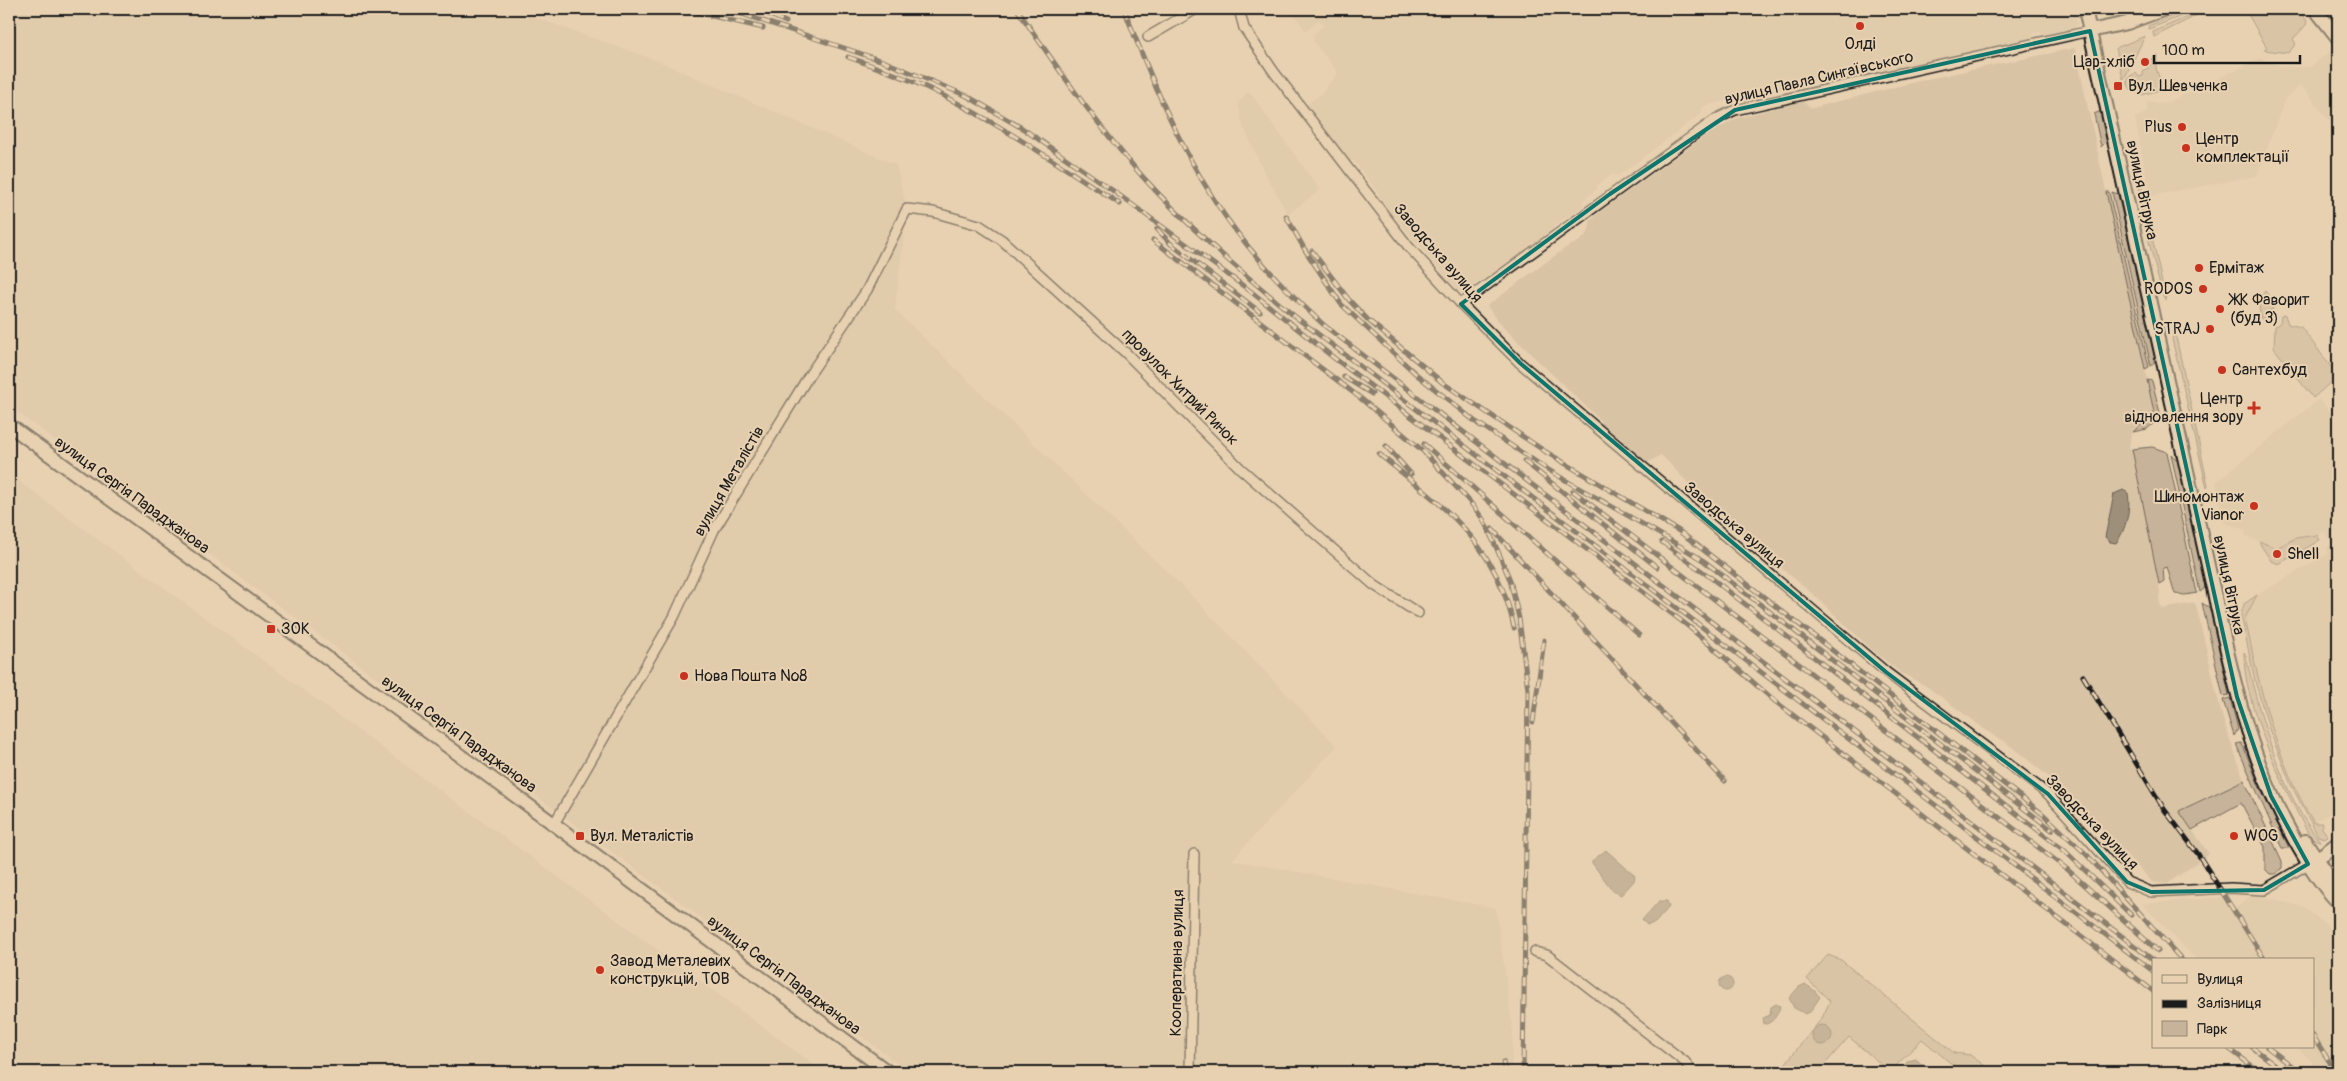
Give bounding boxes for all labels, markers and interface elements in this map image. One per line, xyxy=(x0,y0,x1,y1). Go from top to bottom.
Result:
marker: Олді xyxy=(1854,20,1866,32)
scale bar xyxy=(2154,32,2301,64)
place label: Олді xyxy=(1844,34,1876,54)
text: 100 m xyxy=(2162,41,2205,60)
street label: вулиця Павла Сингаївського xyxy=(1723,46,1916,109)
place label: Цар-хліб xyxy=(2073,52,2135,72)
marker: Цар-хліб xyxy=(2139,56,2151,68)
place label: Вул. Шевченка xyxy=(2128,76,2228,96)
marker: Вул. Шевченка xyxy=(2112,80,2124,92)
place label: Plus xyxy=(2144,117,2172,137)
marker: Plus xyxy=(2176,121,2188,133)
place label: Центр комплектації xyxy=(2196,129,2290,167)
street label: вулиця Вітрука xyxy=(2122,138,2162,242)
marker: Центр комплектації xyxy=(2180,142,2192,154)
street label: Заводська вулиця xyxy=(1389,199,1487,307)
place label: Ермітаж xyxy=(2209,258,2265,278)
marker: Ермітаж xyxy=(2193,262,2205,274)
place label: RODOS xyxy=(2144,279,2193,299)
marker: RODOS xyxy=(2197,283,2209,295)
place label: ЖК Фаворит (буд 3) xyxy=(2227,290,2310,328)
marker: ЖК Фаворит (буд 3) xyxy=(2214,303,2226,315)
place label: STRAJ xyxy=(2154,319,2200,339)
marker: STRAJ xyxy=(2204,323,2216,335)
street label: провулок Хитрий Ринок xyxy=(1117,324,1243,450)
place label: Сантехбуд xyxy=(2232,360,2307,380)
marker: Сантехбуд xyxy=(2216,364,2228,376)
place label: Центр відновлення зору xyxy=(2124,389,2243,427)
marker: Центр відновлення зору xyxy=(2247,401,2261,415)
street label: вулиця Металістів xyxy=(689,422,769,540)
street label: вулиця Сергія Параджанова xyxy=(50,432,214,558)
street label: Заводська вулиця xyxy=(1679,477,1789,573)
place label: Шиномонтаж Vianor xyxy=(2154,487,2245,525)
marker: Шиномонтаж Vianor xyxy=(2248,500,2260,512)
street label: вулиця Вітрука xyxy=(2209,533,2249,637)
place label: Shell xyxy=(2287,544,2319,564)
marker: Shell xyxy=(2271,548,2283,560)
place label: ЗОК xyxy=(281,619,310,639)
marker: ЗОК xyxy=(265,623,277,635)
place label: Нова Пошта №8 xyxy=(694,666,807,686)
marker: Нова Пошта №8 xyxy=(678,670,690,682)
street label: вулиця Сергія Параджанова xyxy=(377,671,541,797)
street label: Заводська вулиця xyxy=(2041,770,2143,874)
place label: Вул. Металістів xyxy=(590,826,694,846)
place label: WOG xyxy=(2244,826,2278,846)
marker: Вул. Металістів xyxy=(574,830,586,842)
marker: WOG xyxy=(2228,830,2240,842)
street label: Кооперативна вулиця xyxy=(1166,889,1188,1037)
street label: вулиця Сергія Параджанова xyxy=(703,911,865,1039)
place label: Завод Металевих конструкцій, ТОВ xyxy=(610,951,731,989)
legend xyxy=(2152,958,2314,1048)
marker: Завод Металевих конструкцій, ТОВ xyxy=(594,964,606,976)
text: Вулиця xyxy=(2197,970,2243,989)
text: Залізниця xyxy=(2197,994,2261,1013)
text: Парк xyxy=(2197,1020,2228,1039)

